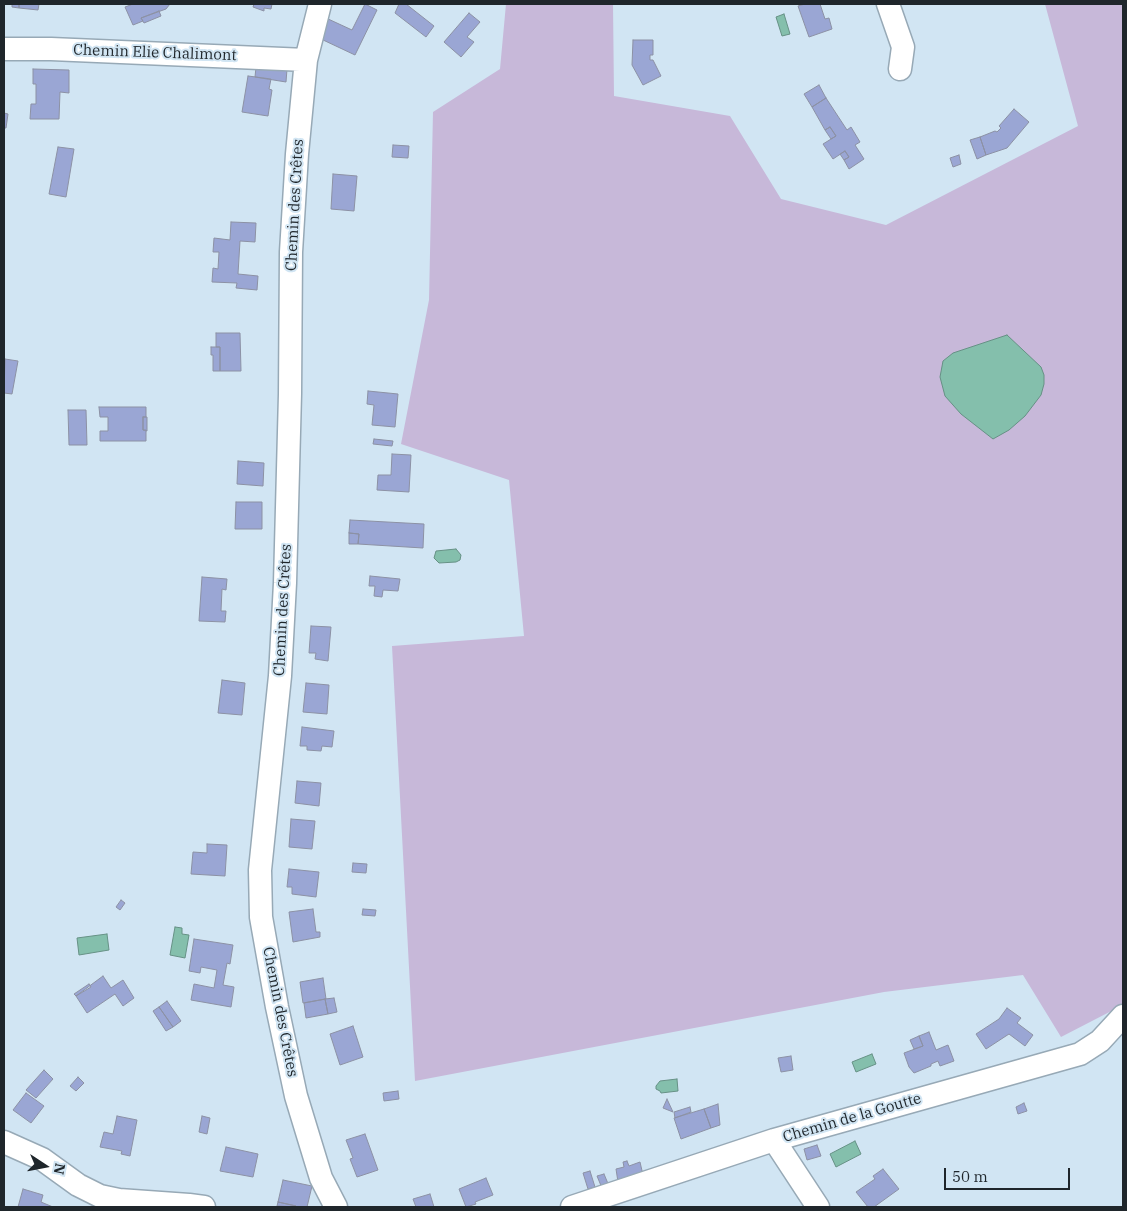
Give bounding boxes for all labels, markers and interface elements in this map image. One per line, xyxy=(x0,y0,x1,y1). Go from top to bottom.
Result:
street label: Chemin Elie Chalimont xyxy=(73,41,237,65)
street label: Chemin des Crêtes xyxy=(283,139,307,271)
street label: Chemin des Crêtes xyxy=(271,544,295,676)
street label: Chemin des Crêtes xyxy=(259,945,301,1079)
street label: Chemin de la Goutte xyxy=(781,1090,923,1146)
north arrow xyxy=(20,1141,70,1191)
scale bar xyxy=(947,1158,1073,1190)
text: N xyxy=(50,1162,70,1176)
text: 50 m xyxy=(952,1167,988,1186)

